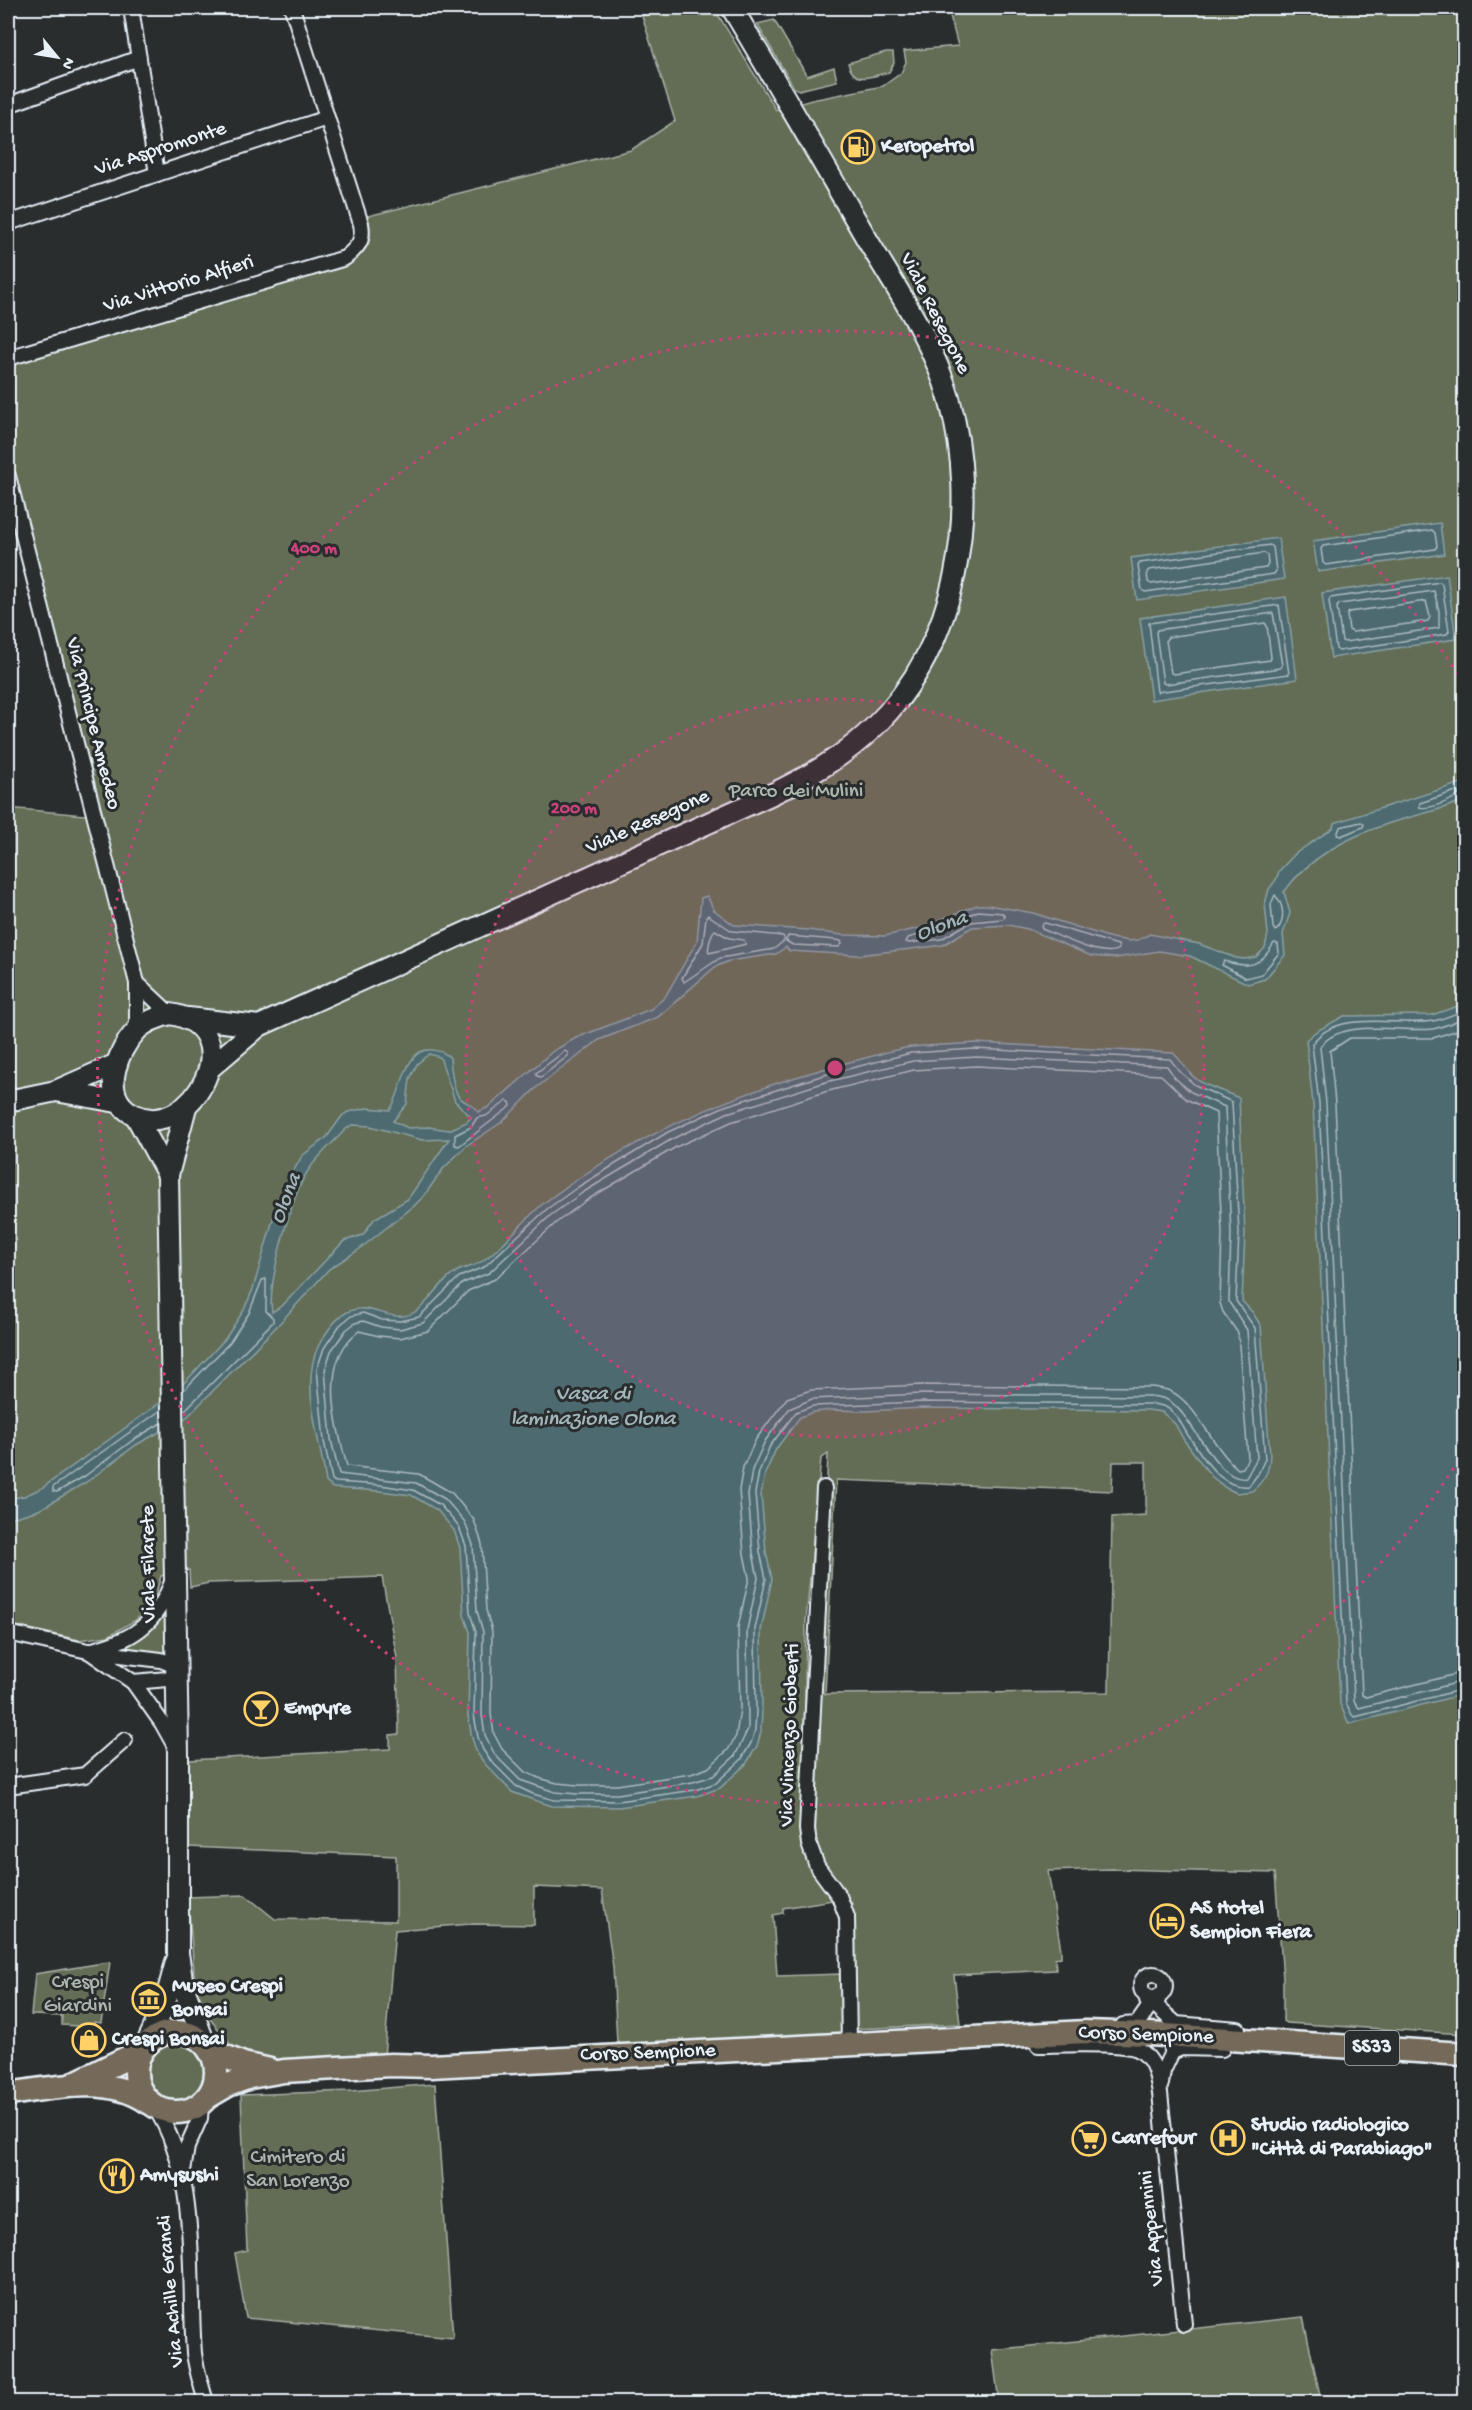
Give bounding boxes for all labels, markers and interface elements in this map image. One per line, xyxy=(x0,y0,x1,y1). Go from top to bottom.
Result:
north arrow xyxy=(27,27,87,87)
text: N xyxy=(56,53,78,72)
street label: Via Aspromonte xyxy=(91,117,231,183)
fuel station icon: Keropetrol xyxy=(840,129,876,165)
place label: Keropetrol xyxy=(880,135,975,160)
street label: Viale Resegone xyxy=(892,248,976,380)
street label: Via Vittorio Alfieri xyxy=(100,250,257,320)
text: 400 m xyxy=(290,539,337,560)
street label: Via Principe Amedeo xyxy=(58,634,125,813)
park label: Parco dei Mulini xyxy=(728,780,863,805)
street label: Viale Resegone xyxy=(582,784,715,862)
text: 200 m xyxy=(551,799,597,820)
water label: Olona xyxy=(913,905,973,948)
centre of rings xyxy=(825,1058,845,1078)
water label: Olona xyxy=(266,1168,309,1228)
water label: Vasca di laminazione Olona xyxy=(510,1382,677,1433)
street label: Viale Filarete xyxy=(136,1504,164,1624)
street label: Via Vincenzo Gioberti xyxy=(775,1643,807,1828)
bar icon: Empyre xyxy=(243,1691,279,1727)
place label: Empyre xyxy=(284,1697,352,1722)
place label: AS Hotel Sempion Fiera xyxy=(1189,1897,1313,1946)
hotel icon: AS Hotel Sempion Fiera xyxy=(1149,1903,1185,1939)
park label: Crespi Giardini xyxy=(44,1971,112,2020)
place label: Museo Crespi Bonsai xyxy=(171,1975,283,2024)
museum icon: Museo Crespi Bonsai xyxy=(131,1981,167,2017)
street label: Corso Sempione xyxy=(1078,2021,1215,2051)
shop icon: Crespi Bonsai xyxy=(71,2022,107,2058)
place label: Crespi Bonsai xyxy=(111,2028,225,2053)
road number: SS33 xyxy=(1345,2031,1399,2065)
street label: Corso Sempione xyxy=(580,2039,717,2069)
place label: Studio radiologico "Città di Parabiago" xyxy=(1251,2114,1432,2163)
hospital icon: Studio radiologico "Città di Parabiago" xyxy=(1210,2120,1246,2156)
supermarket icon: Carrefour xyxy=(1071,2121,1107,2157)
place label: Carrefour xyxy=(1111,2127,1198,2152)
park label: Cimitero di San Lorenzo xyxy=(246,2146,350,2195)
restaurant icon: Amysushi xyxy=(99,2158,135,2194)
place label: Amysushi xyxy=(139,2164,219,2189)
street label: Via Appennini xyxy=(1135,2169,1172,2288)
street label: Via Achille Grandi xyxy=(153,2214,191,2369)

